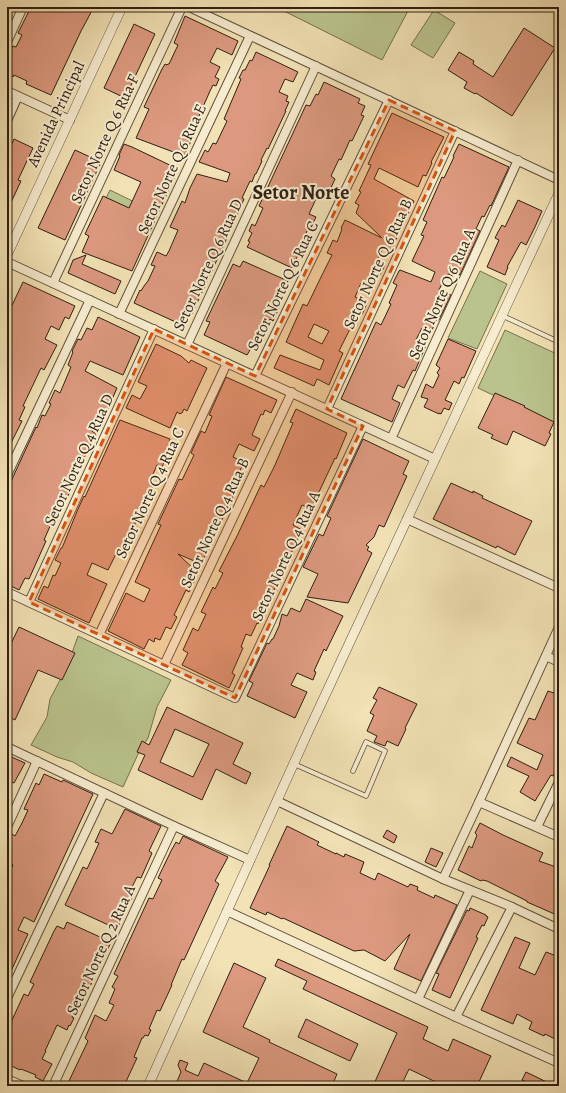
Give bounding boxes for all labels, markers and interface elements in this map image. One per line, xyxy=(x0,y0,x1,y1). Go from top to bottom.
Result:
street label: Avenida Principal xyxy=(21,57,90,172)
street label: Setor Norte Q 6 Rua F xyxy=(65,71,145,207)
street label: Setor Norte Q 6 Rua E xyxy=(132,100,212,238)
district label: Setor Norte xyxy=(253,179,349,206)
street label: Setor Norte Q 6 Rua D xyxy=(168,195,248,335)
street label: Setor Norte Q 6 Rua B xyxy=(338,195,418,333)
street label: Setor Norte Q 6 Rua C xyxy=(242,217,324,355)
street label: Setor Norte Q 6 Rua A xyxy=(403,224,481,363)
street label: Setor Norte Q 4 Rua D xyxy=(39,390,119,530)
street label: Setor Norte Q 4 Rua C xyxy=(110,424,190,562)
street label: Setor Norte Q 4 Rua B xyxy=(175,454,255,592)
street label: Setor Norte Q 4 Rua A xyxy=(246,487,326,625)
street label: Setor Norte Q 2 Rua A xyxy=(61,881,141,1019)

